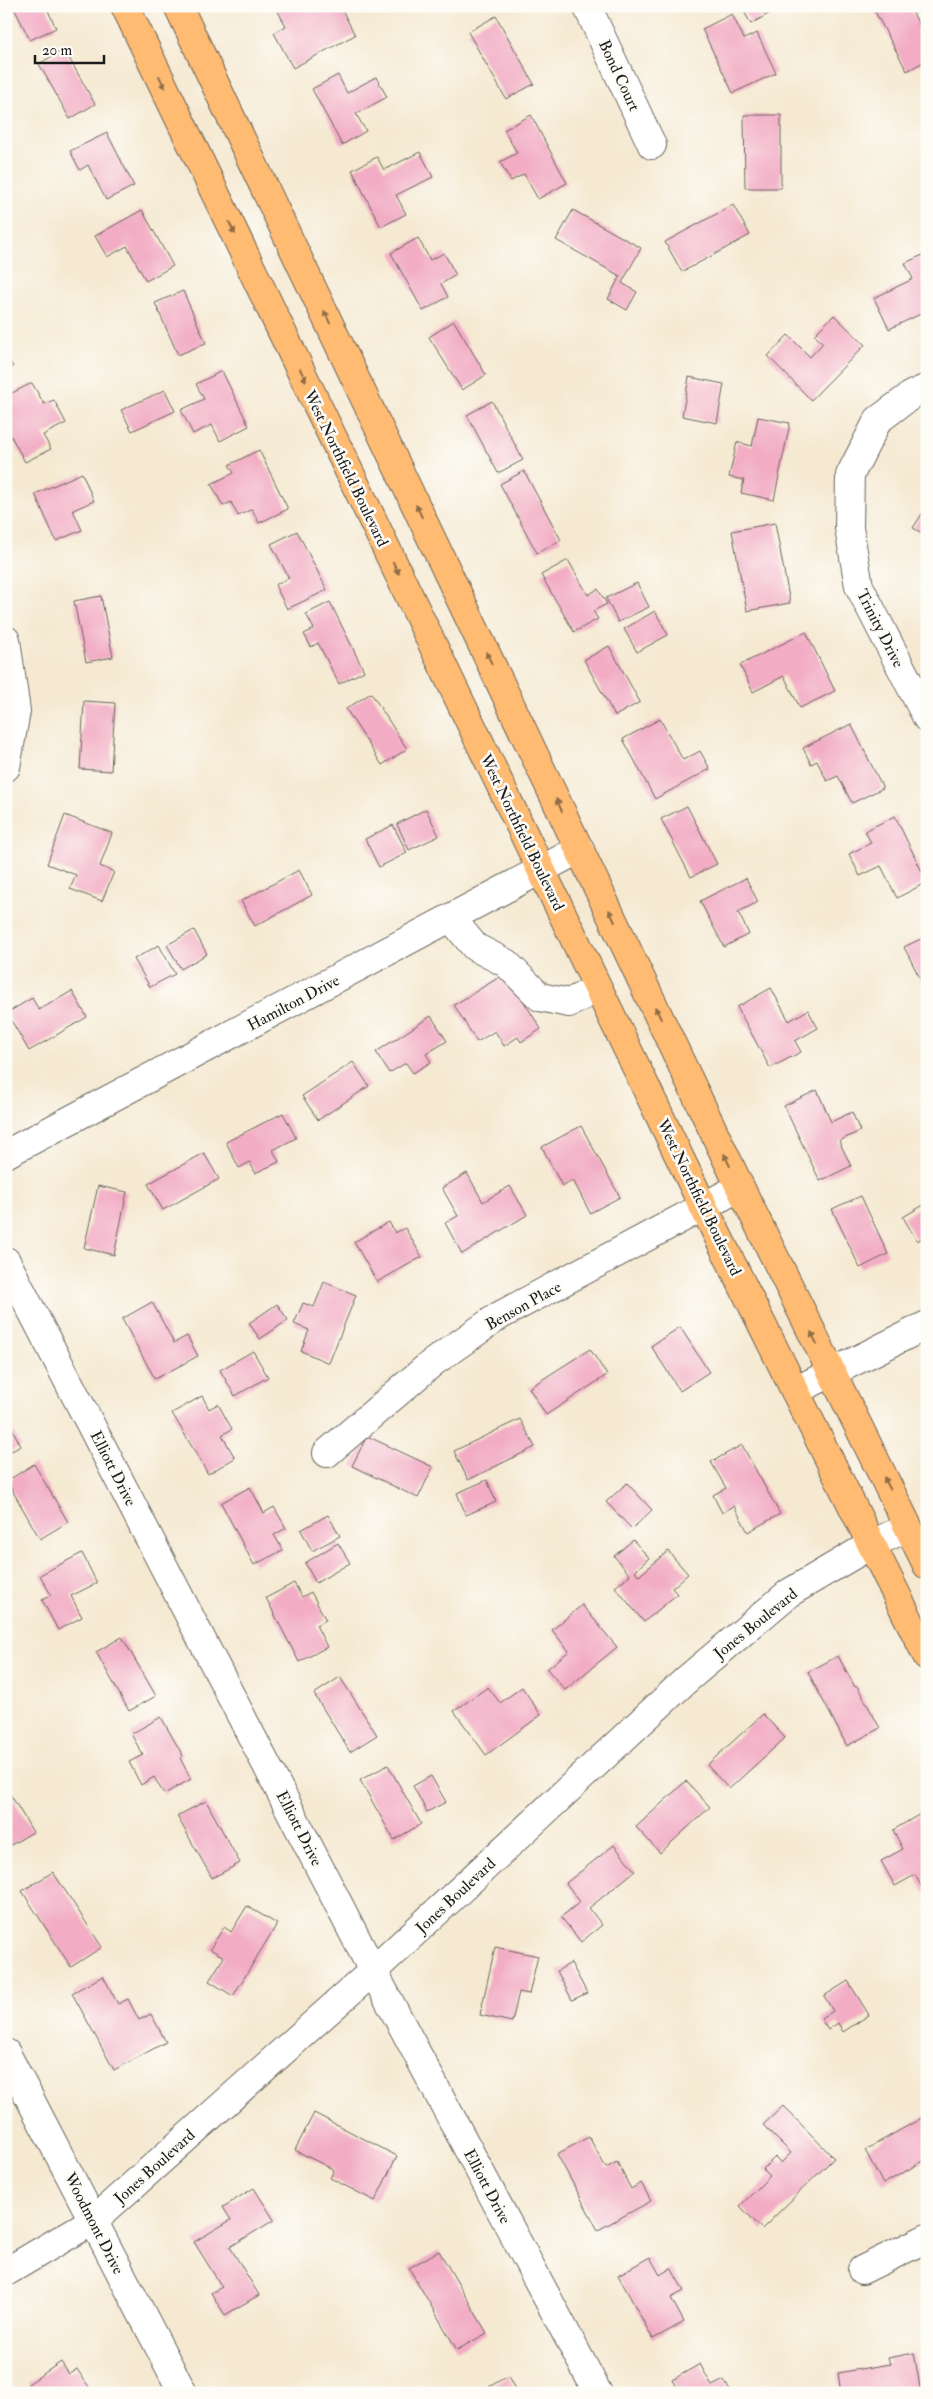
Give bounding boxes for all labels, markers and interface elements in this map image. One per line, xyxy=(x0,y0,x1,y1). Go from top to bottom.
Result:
scale bar xyxy=(35,32,104,64)
street label: Bond Court xyxy=(594,37,644,114)
text: 20 m xyxy=(42,41,72,60)
one-way arrow xyxy=(158,75,166,89)
one-way arrow xyxy=(228,221,236,235)
one-way arrow xyxy=(322,310,330,324)
one-way arrow xyxy=(298,367,307,382)
street label: West Northfield Boulevard xyxy=(299,386,393,550)
one-way arrow xyxy=(415,504,423,519)
one-way arrow xyxy=(392,561,400,575)
street label: Trinity Drive xyxy=(852,586,908,671)
one-way arrow xyxy=(485,651,493,665)
street label: West Northfield Boulevard xyxy=(475,750,569,914)
one-way arrow xyxy=(555,798,563,812)
one-way arrow xyxy=(608,909,616,924)
street label: Hamilton Drive xyxy=(244,970,343,1036)
one-way arrow xyxy=(653,1006,661,1020)
street label: West Northfield Boulevard xyxy=(652,1115,746,1279)
one-way arrow xyxy=(723,1153,731,1167)
street label: Benson Place xyxy=(482,1277,565,1335)
one-way arrow xyxy=(810,1330,818,1345)
street label: Elliott Drive xyxy=(86,1427,141,1510)
one-way arrow xyxy=(882,1476,890,1490)
street label: Jones Boulevard xyxy=(709,1584,802,1665)
street label: Elliott Drive xyxy=(272,1787,327,1870)
street label: Jones Boulevard xyxy=(411,1854,501,1939)
street label: Jones Boulevard xyxy=(109,2125,200,2210)
street label: Elliott Drive xyxy=(459,2146,515,2228)
street label: Woodmont Drive xyxy=(59,2168,128,2278)

